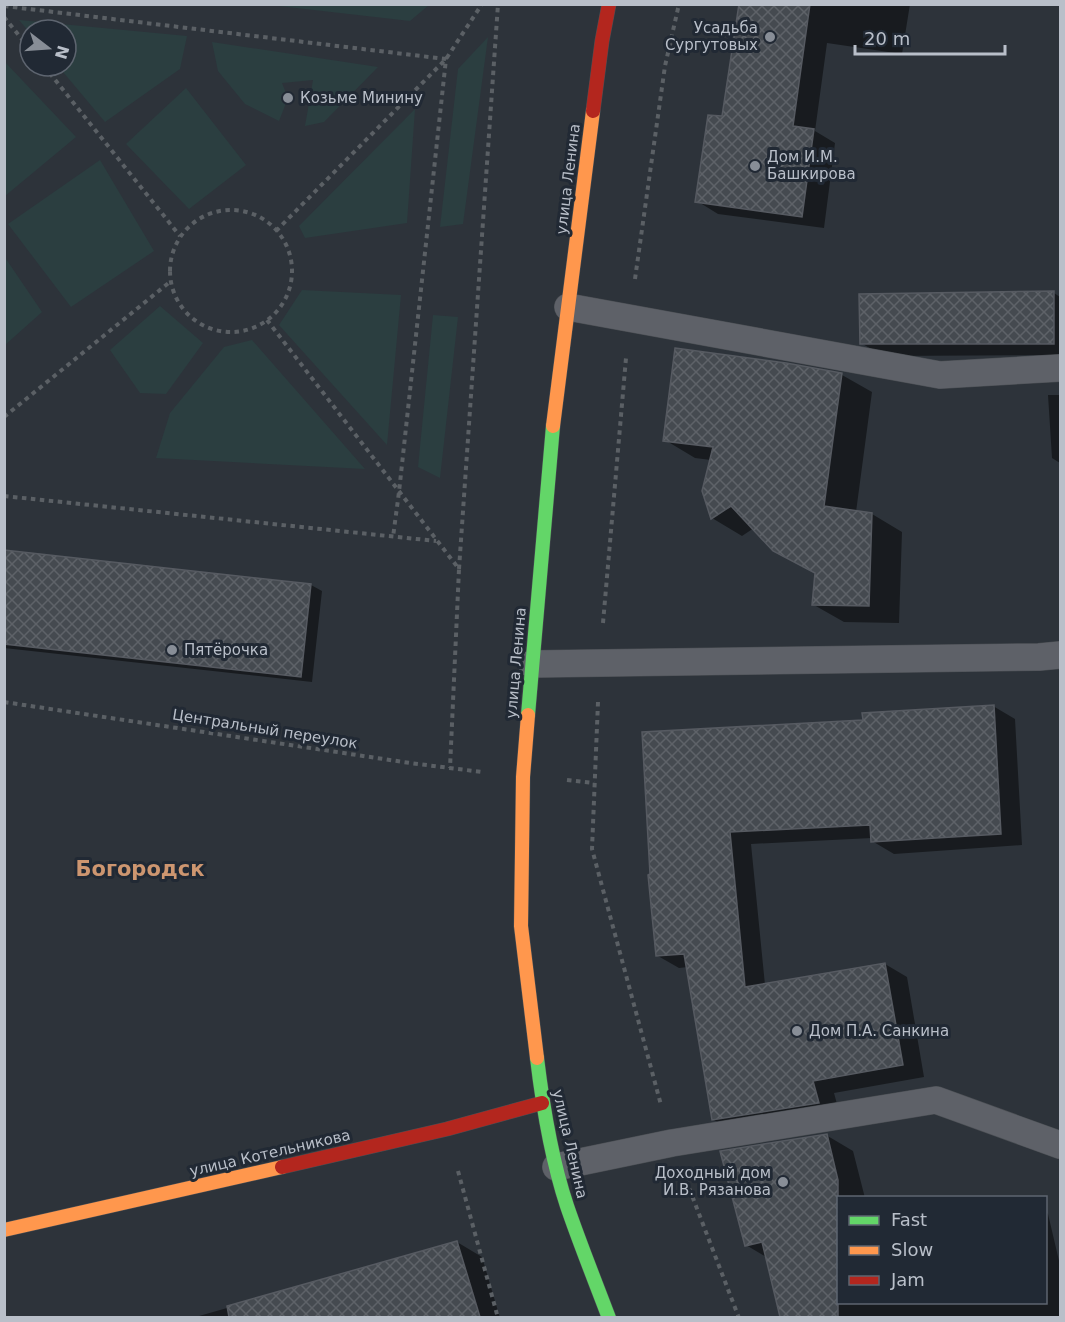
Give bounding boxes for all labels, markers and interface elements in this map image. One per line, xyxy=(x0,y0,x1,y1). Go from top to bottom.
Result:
north arrow xyxy=(18,18,78,78)
scale bar xyxy=(855,18,1005,56)
place label: Усадьба Сургутовых xyxy=(665,19,758,54)
text: 20 m xyxy=(864,28,910,49)
marker: Усадьба Сургутовых xyxy=(763,30,777,44)
text: N xyxy=(51,43,73,61)
place label: Козьме Минину xyxy=(300,89,423,107)
marker: Козьме Минину xyxy=(281,91,295,105)
street label: улица Ленина xyxy=(552,123,584,235)
place label: Дом И.М. Башкирова xyxy=(767,148,856,183)
marker: Дом И.М. Башкирова xyxy=(748,159,762,173)
street label: улица Ленина xyxy=(502,607,530,719)
place label: Пятёрочка xyxy=(184,641,268,659)
marker: Пятёрочка xyxy=(165,643,179,657)
street label: Центральный переулок xyxy=(171,705,359,753)
district label: Богородск xyxy=(76,857,204,881)
place label: Дом П.А. Санкина xyxy=(809,1022,949,1040)
marker: Дом П.А. Санкина xyxy=(790,1024,804,1038)
street label: улица Ленина xyxy=(549,1088,591,1200)
street label: улица Котельникова xyxy=(188,1126,352,1180)
place label: Доходный дом И.В. Рязанова xyxy=(655,1164,771,1199)
marker: Доходный дом И.В. Рязанова xyxy=(776,1175,790,1189)
legend xyxy=(837,1196,1047,1304)
text: Fast xyxy=(891,1209,927,1230)
text: Slow xyxy=(891,1239,933,1260)
text: Jam xyxy=(890,1269,925,1290)

